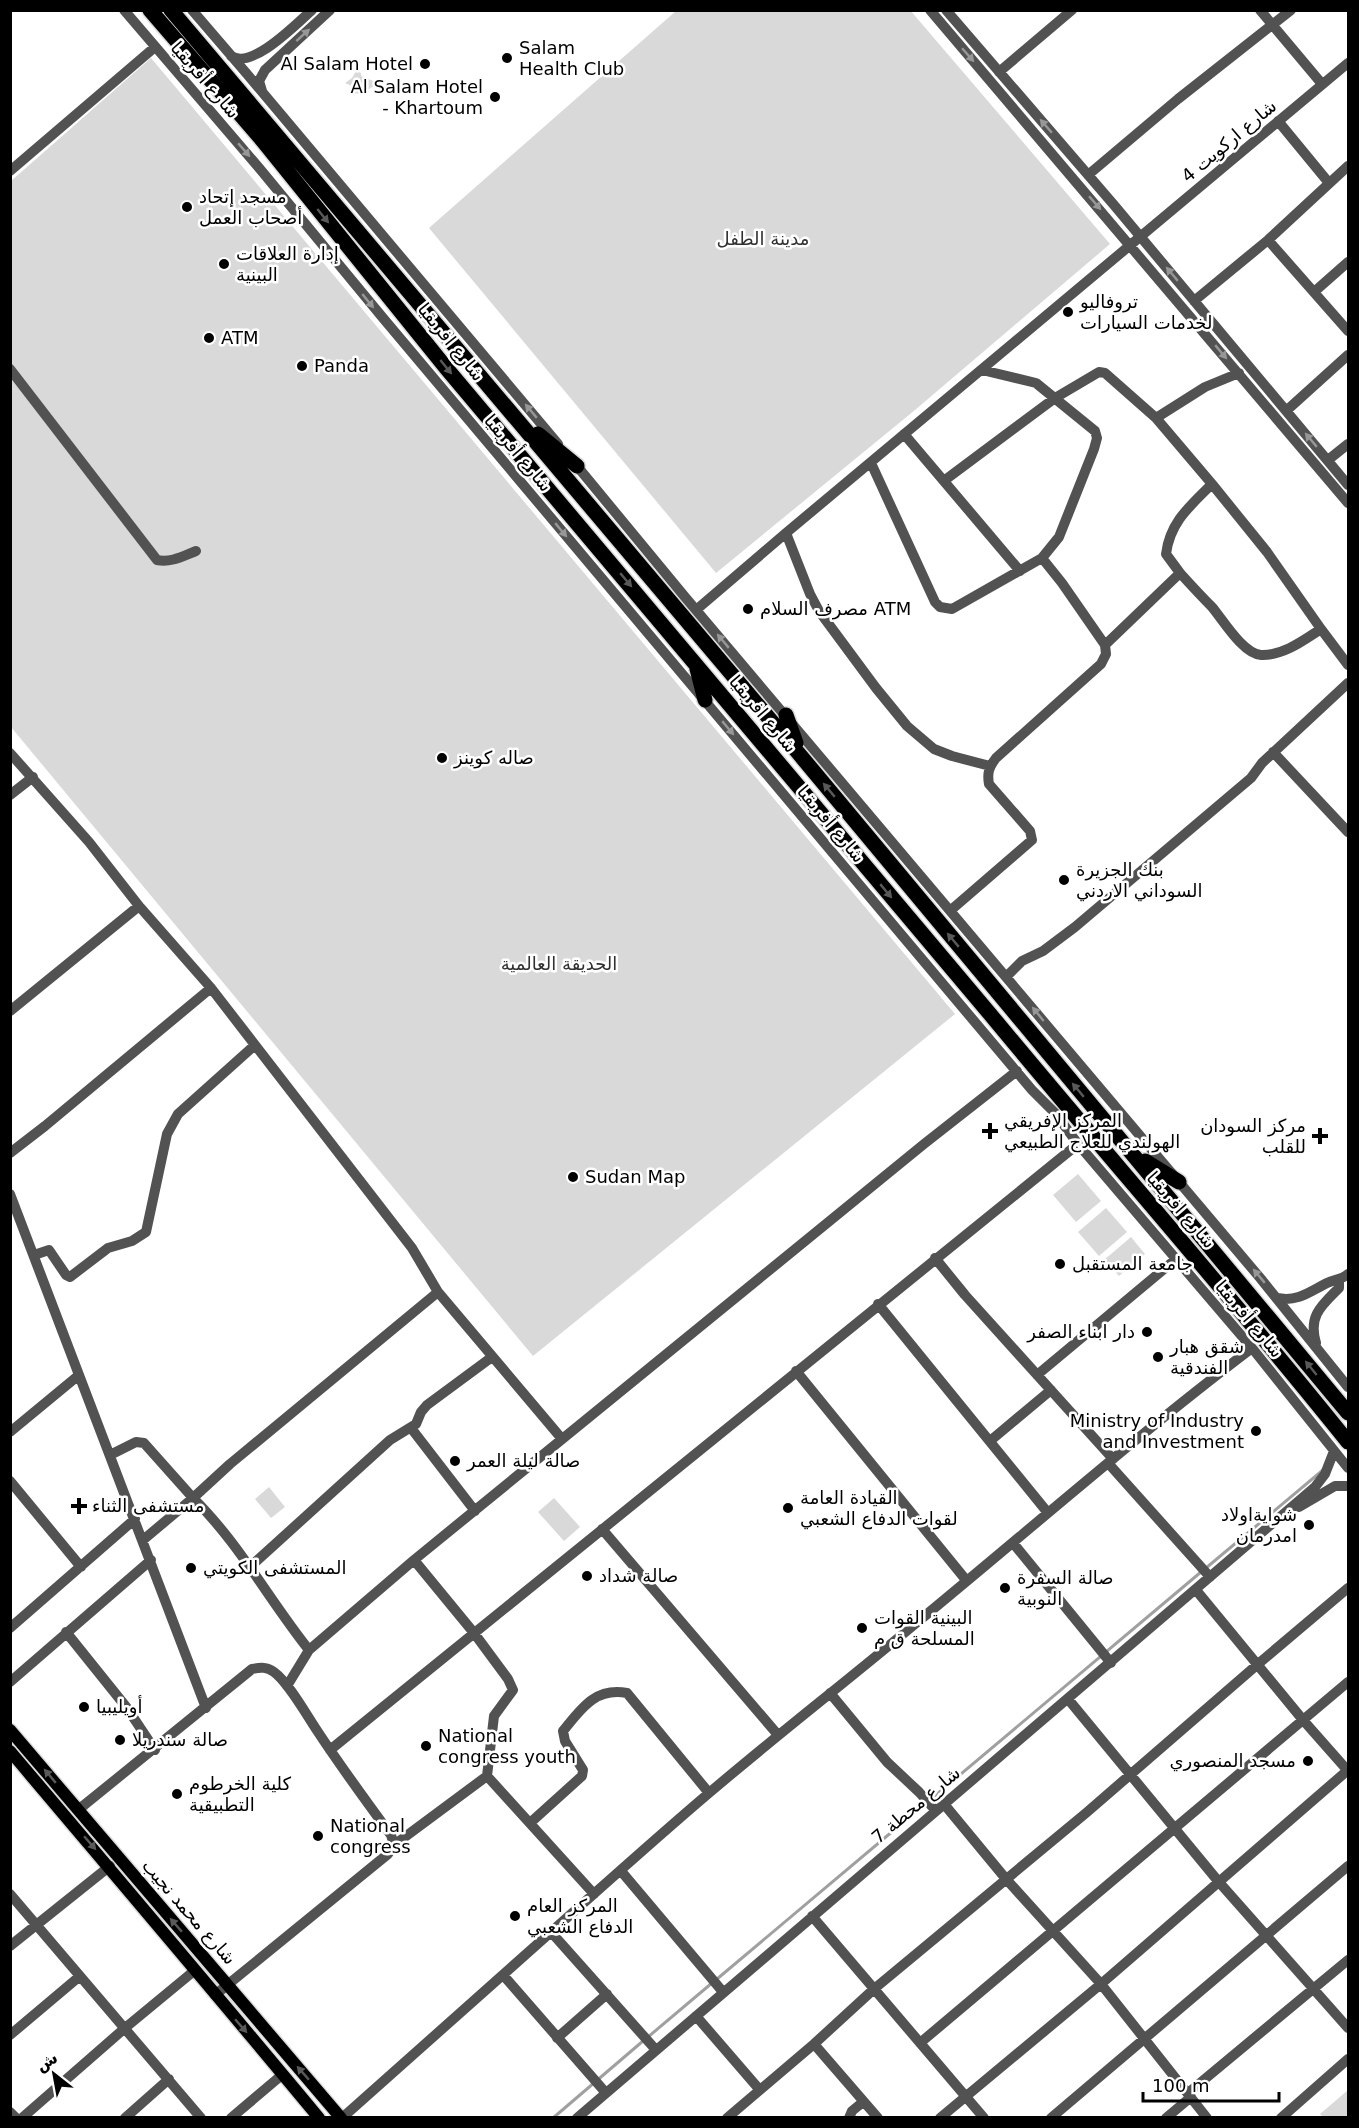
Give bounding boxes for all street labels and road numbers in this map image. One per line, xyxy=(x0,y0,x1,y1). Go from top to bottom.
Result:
street label: شارع أفريقيا xyxy=(166,37,245,123)
street label: شارع اركويت 4 xyxy=(1177,95,1281,187)
street label: شارع افريقيا xyxy=(413,298,489,386)
street label: شارع أفريقيا xyxy=(479,409,557,496)
street label: شارع افريقيا xyxy=(724,671,802,757)
street label: شارع أفريقيا xyxy=(792,780,870,867)
street label: شارع افريقيا xyxy=(1142,1167,1220,1253)
street label: شارع أفريقيا xyxy=(1210,1275,1288,1362)
street label: شارع محطة 7 xyxy=(867,1762,965,1848)
street label: شارع محمد نجيب xyxy=(137,1855,241,1969)

